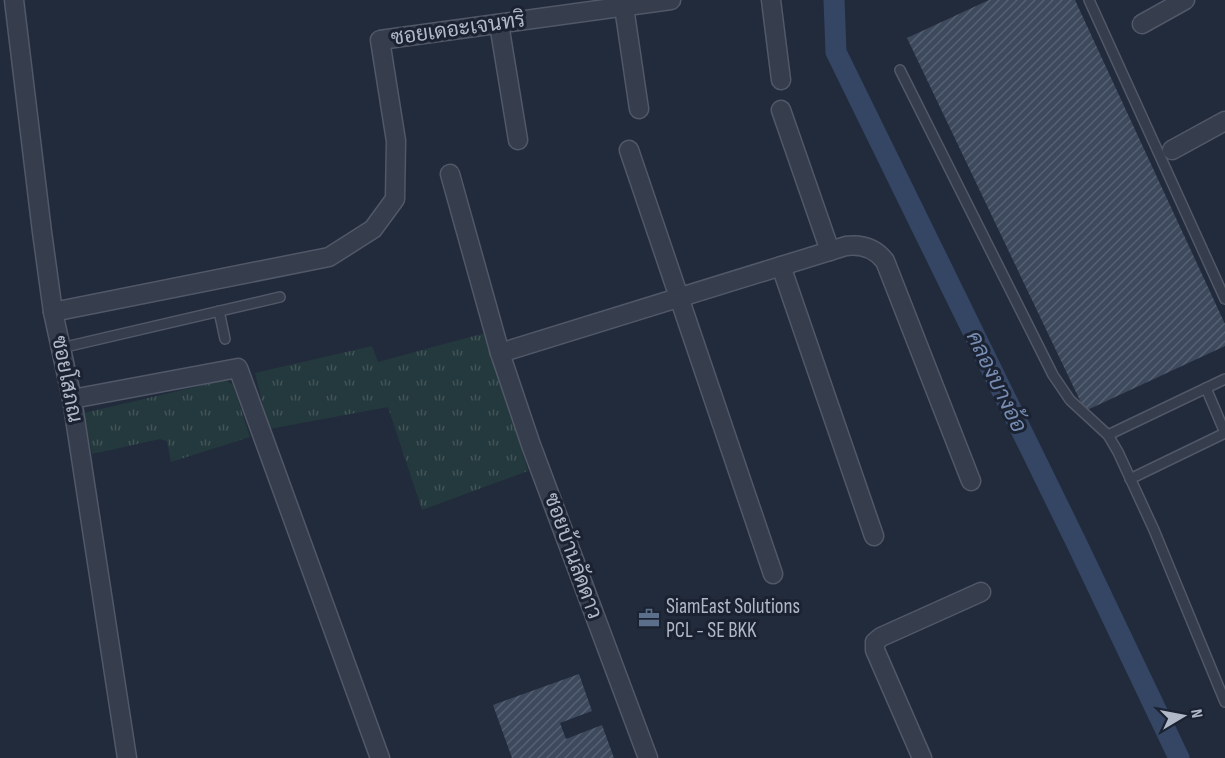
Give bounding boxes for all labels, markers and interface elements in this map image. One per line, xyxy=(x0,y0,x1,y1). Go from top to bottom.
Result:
street label: ซอยเดอะเจนทริ xyxy=(389,7,527,51)
water label: คลองบางอ้อ xyxy=(960,326,1033,437)
street label: ซอยโสภณ xyxy=(46,333,89,424)
street label: ซอยบ้านลัดดาว xyxy=(539,490,607,622)
place label: SiamEast Solutions PCL - SE BKK xyxy=(666,594,800,643)
office icon: SiamEast Solutions PCL - SE BKK xyxy=(637,606,661,630)
north arrow xyxy=(1153,686,1213,746)
text: N xyxy=(1186,708,1206,720)

